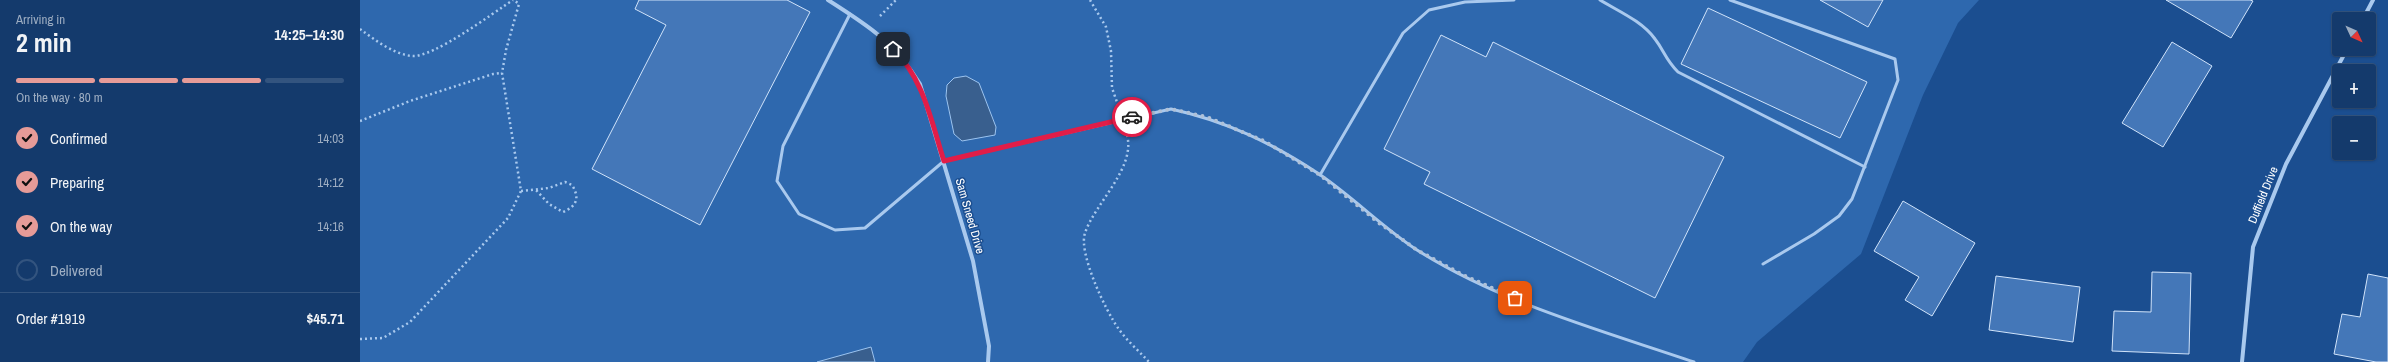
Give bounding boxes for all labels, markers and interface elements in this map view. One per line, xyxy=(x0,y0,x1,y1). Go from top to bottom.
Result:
text: Arriving in xyxy=(16,11,65,28)
north arrow xyxy=(2332,12,2376,56)
map controls xyxy=(2332,12,2376,160)
text: 14:25–14:30 xyxy=(274,24,344,45)
text: 2 min xyxy=(16,25,72,60)
pin xyxy=(876,32,910,66)
icon: home xyxy=(882,38,904,60)
button: + xyxy=(2332,64,2376,108)
text: On the way · 80 m xyxy=(16,89,103,106)
courier xyxy=(1112,97,1152,137)
icon: car xyxy=(1121,106,1143,128)
button: − xyxy=(2332,116,2376,160)
icon: check xyxy=(16,127,38,149)
text: Confirmed xyxy=(50,128,107,149)
text: 14:03 xyxy=(317,130,344,147)
street label: Duffield Drive xyxy=(2244,164,2282,226)
icon: check xyxy=(16,171,38,193)
text: Preparing xyxy=(50,172,104,193)
text: 14:12 xyxy=(317,174,344,191)
street label: Sam Sneed Drive xyxy=(952,176,988,256)
icon: check xyxy=(16,215,38,237)
text: On the way xyxy=(50,216,112,237)
text: 14:16 xyxy=(317,218,344,235)
text: Delivered xyxy=(50,260,103,281)
pin xyxy=(1498,281,1532,315)
icon: bag xyxy=(1504,287,1526,309)
text: Order #1919 xyxy=(16,308,85,329)
text: $45.71 xyxy=(306,308,344,329)

